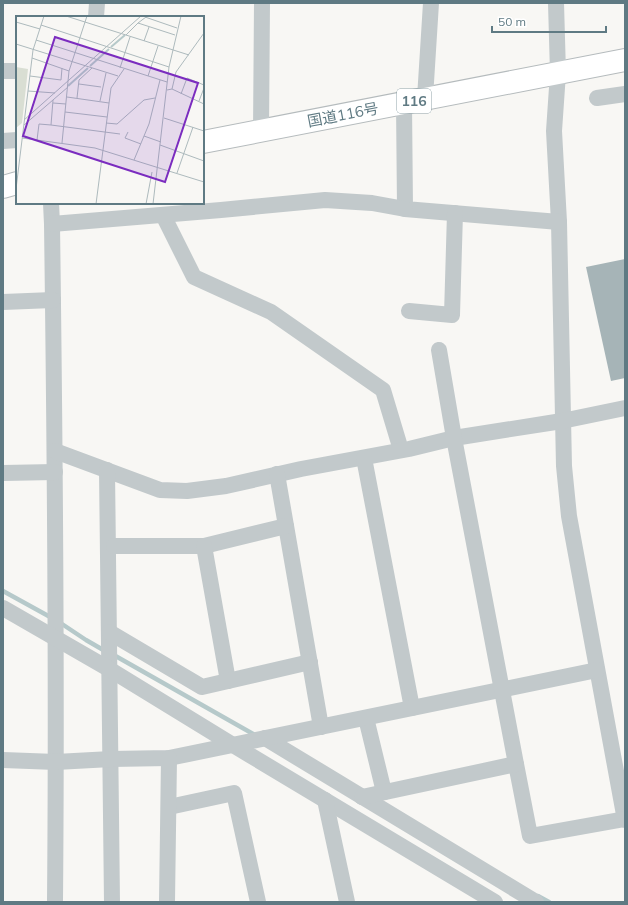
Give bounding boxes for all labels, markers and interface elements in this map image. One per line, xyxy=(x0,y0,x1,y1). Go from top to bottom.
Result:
scale bar xyxy=(492,8,606,34)
text: 50 m xyxy=(498,14,526,29)
inset map xyxy=(16,16,204,204)
road number: 116 xyxy=(397,89,431,113)
street label: 国道116号 xyxy=(306,98,380,131)

